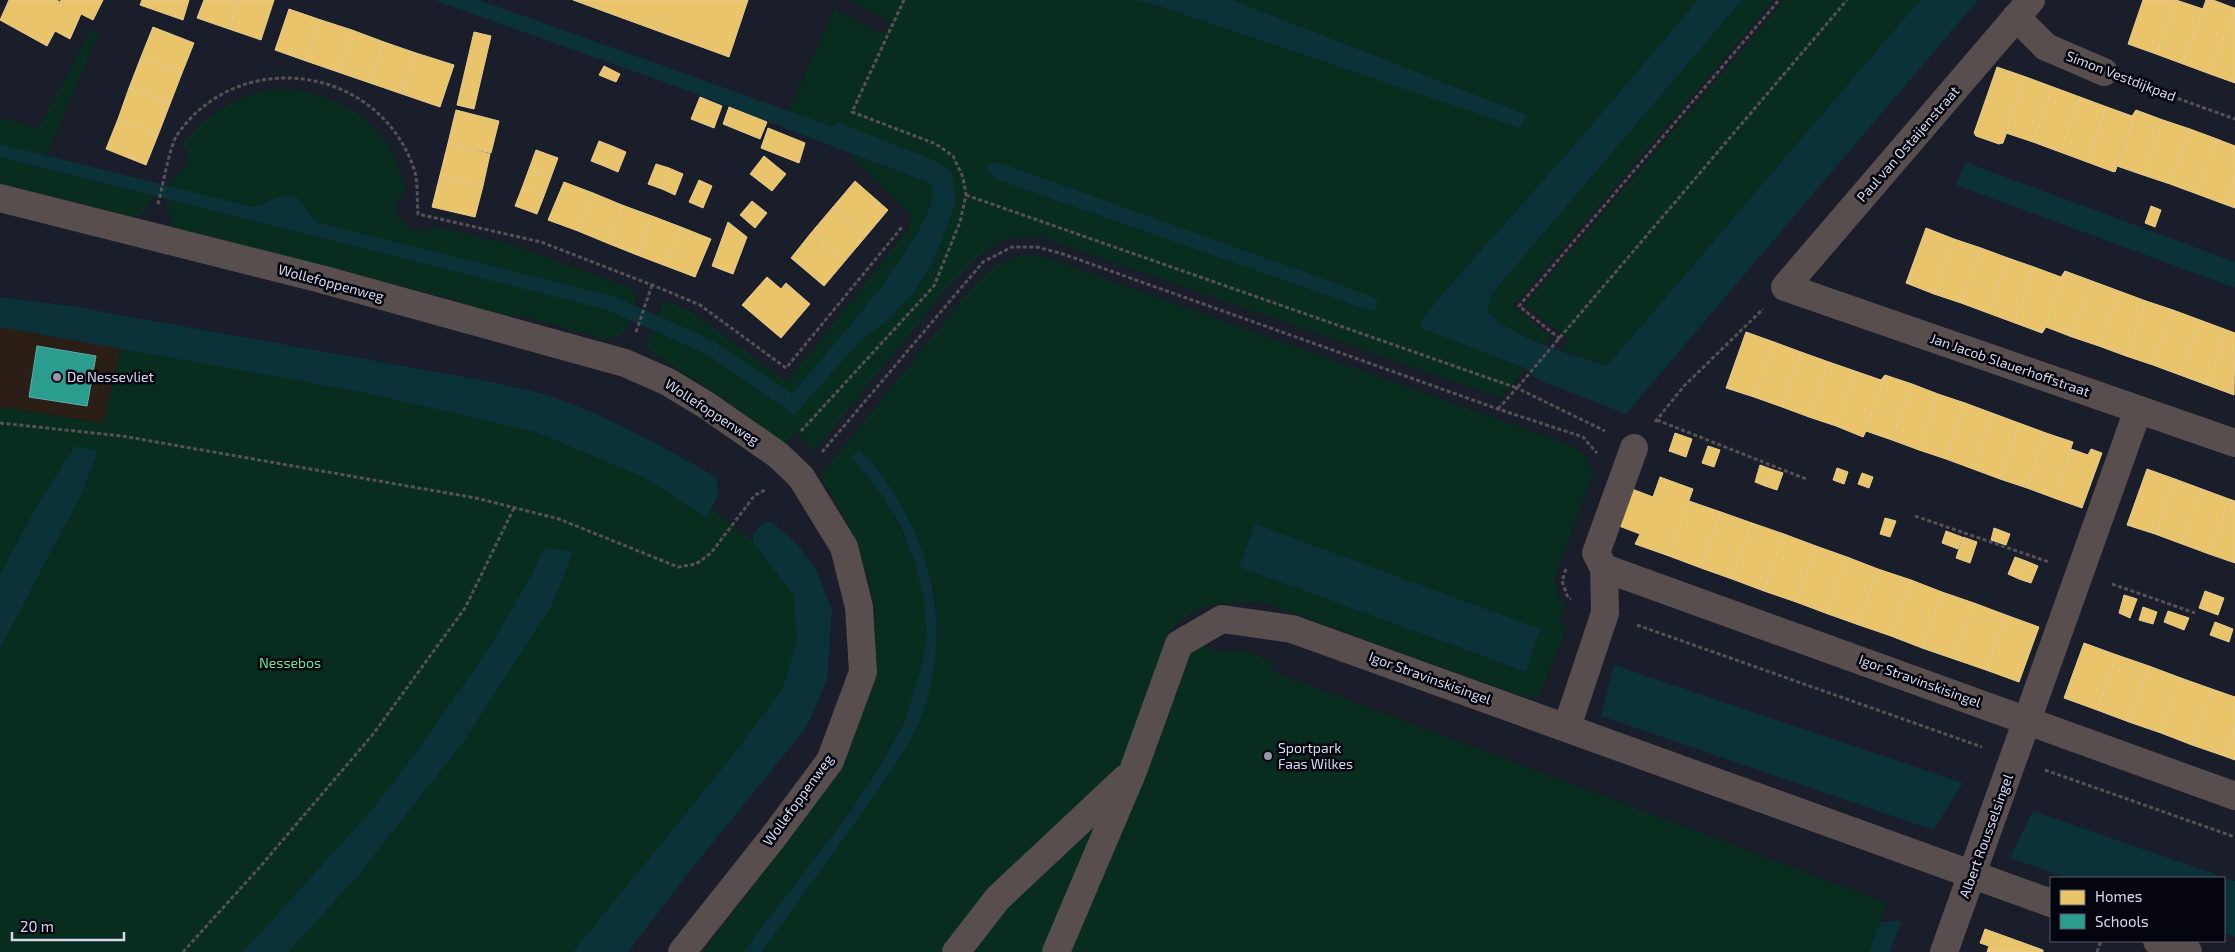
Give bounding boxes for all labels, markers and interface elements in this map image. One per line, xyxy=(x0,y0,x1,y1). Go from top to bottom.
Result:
street label: Simon Vestdijkpad xyxy=(2064,47,2179,104)
street label: Paul van Ostaijenstraat xyxy=(1853,82,1962,205)
street label: Wollefoppenweg xyxy=(276,260,386,305)
street label: Jan Jacob Slauerhoffstraat xyxy=(1928,329,2092,400)
place label: De Nessevliet xyxy=(67,368,154,385)
marker: De Nessevliet xyxy=(51,371,63,383)
street label: Wollefoppenweg xyxy=(662,375,763,448)
street label: Igor Stravinskisingel xyxy=(1367,647,1495,708)
street label: Igor Stravinskisingel xyxy=(1857,650,1985,711)
park label: Nessebos xyxy=(259,654,321,671)
place label: Sportpark Faas Wilkes xyxy=(1278,739,1353,772)
marker: Sportpark Faas Wilkes xyxy=(1262,750,1274,762)
street label: Wollefoppenweg xyxy=(759,751,837,849)
street label: Albert Rousselsingel xyxy=(1955,771,2016,900)
legend xyxy=(2050,877,2225,942)
text: Homes xyxy=(2095,887,2142,905)
scale bar xyxy=(12,910,125,942)
text: Schools xyxy=(2095,912,2149,930)
text: 20 m xyxy=(20,917,54,935)

